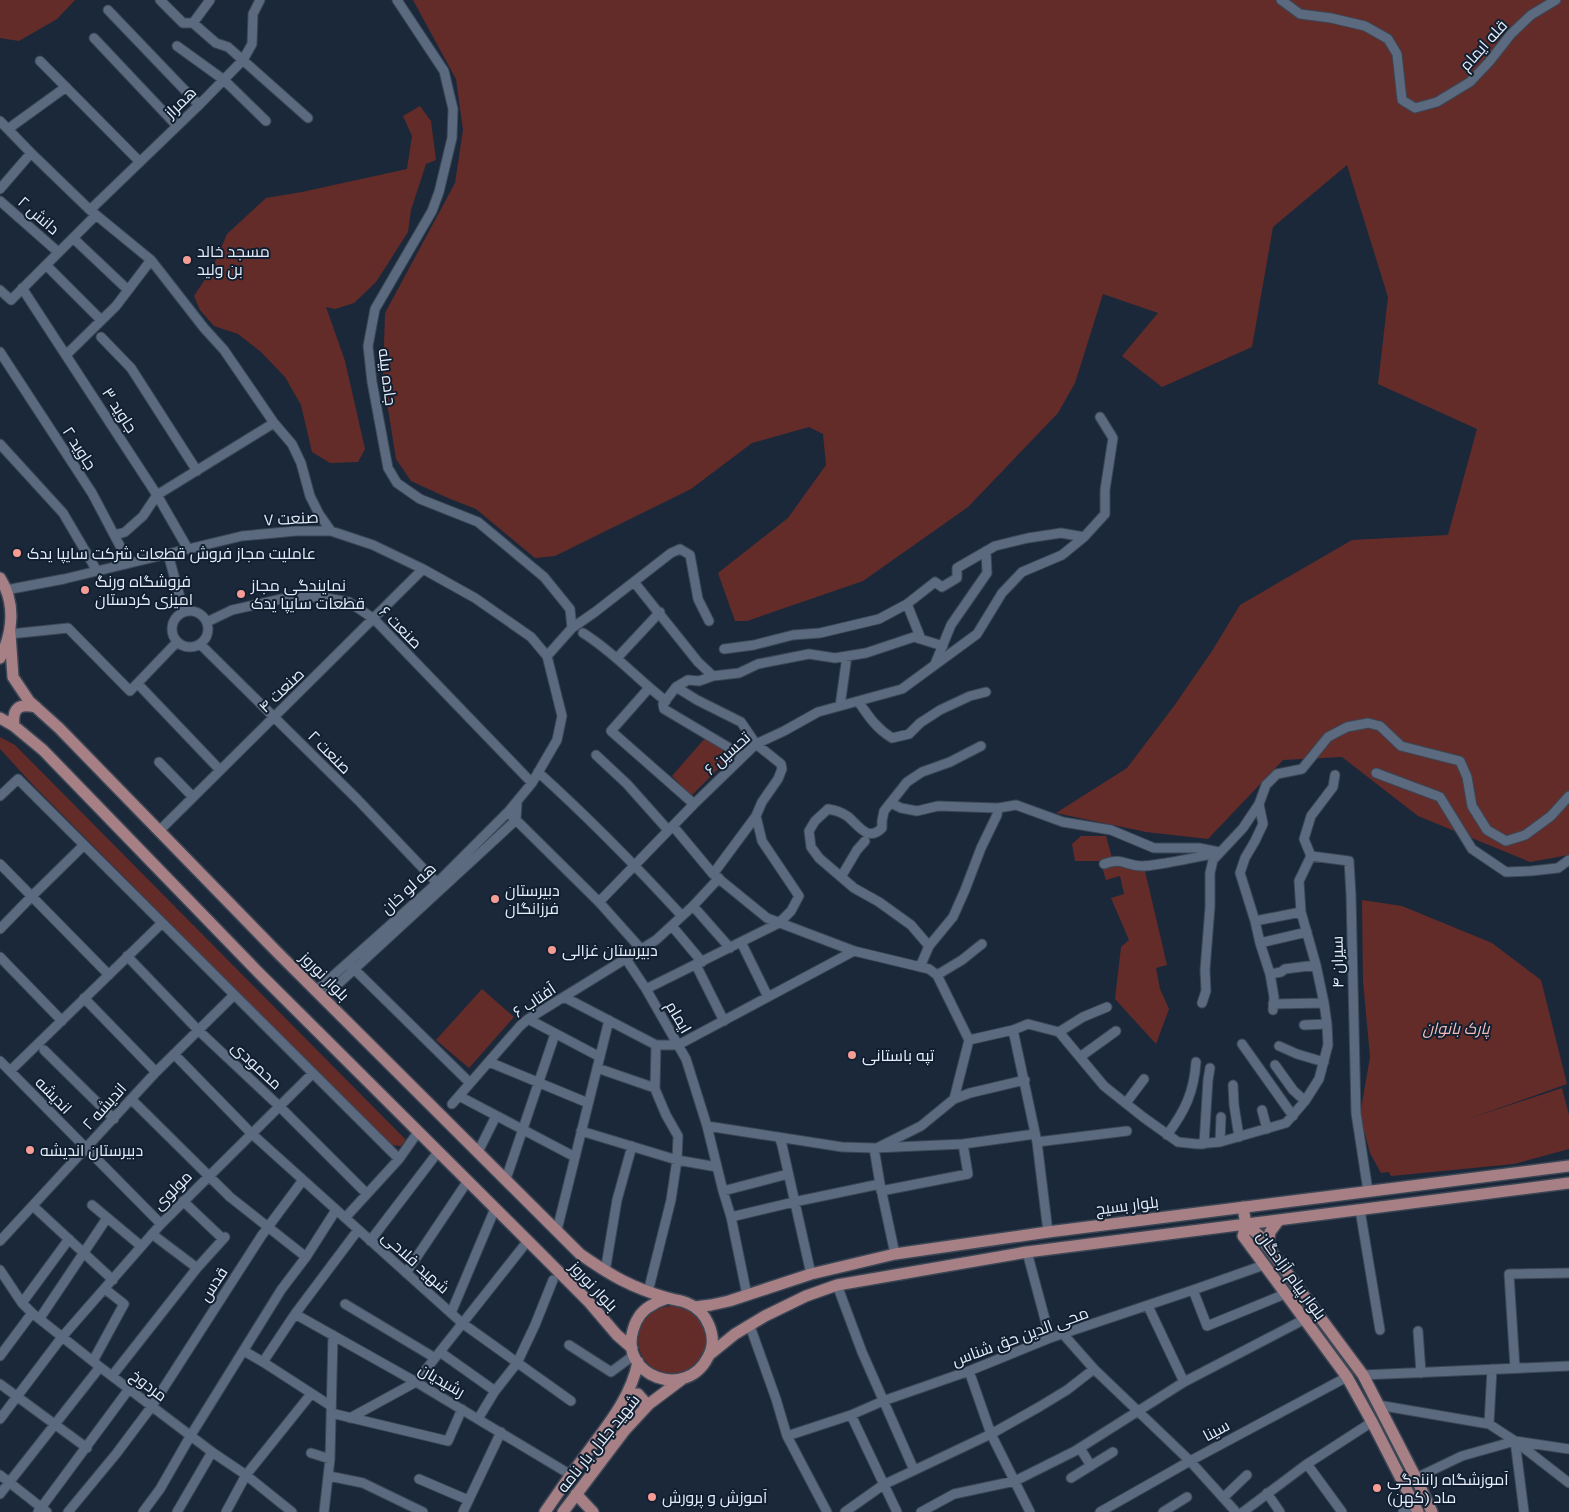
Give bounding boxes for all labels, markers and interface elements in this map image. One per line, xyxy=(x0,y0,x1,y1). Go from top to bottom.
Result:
street label: قله ایمام xyxy=(1454,15,1513,76)
street label: همراز xyxy=(158,81,201,123)
street label: دانش ۲ xyxy=(13,191,65,239)
place label: مسجد خالد بن ولید xyxy=(197,240,270,280)
marker: مسجد خالد بن ولید xyxy=(181,254,193,266)
street label: جاده بیله xyxy=(374,347,402,407)
street label: جاوید ۳ xyxy=(97,383,143,437)
street label: جاوید ۲ xyxy=(58,422,102,474)
street label: صنعت ۷ xyxy=(263,506,319,530)
place label: عاملیت مجاز فروش قطعات شرکت سایپا یدک xyxy=(27,542,316,564)
marker: عاملیت مجاز فروش قطعات شرکت سایپا یدک xyxy=(11,547,23,559)
place label: فروشگاه ورنگ امیزی کردستان xyxy=(95,570,193,610)
place label: نمایندگی مجاز قطعات سایپا یدک xyxy=(250,574,365,614)
marker: فروشگاه ورنگ امیزی کردستان xyxy=(79,584,91,596)
marker: نمایندگی مجاز قطعات سایپا یدک xyxy=(235,588,247,600)
street label: صنعت ۶ xyxy=(375,601,427,653)
street label: صنعت ۴ xyxy=(253,663,309,717)
street label: صنعت ۲ xyxy=(303,725,357,779)
street label: تحسین ۶ xyxy=(699,726,755,780)
street label: هه لو خان xyxy=(375,857,441,919)
place label: دبیرستان فرزانگان xyxy=(505,879,560,919)
marker: دبیرستان فرزانگان xyxy=(489,893,501,905)
street label: سیران ۴ xyxy=(1326,936,1348,988)
place label: دبیرستان غزالی xyxy=(562,939,658,961)
marker: دبیرستان غزالی xyxy=(546,944,558,956)
street label: بلوار نوروز xyxy=(295,946,355,1006)
street label: آفتاب ۶ xyxy=(508,977,560,1022)
street label: ایمام xyxy=(660,997,697,1038)
park label: پارک بانوان xyxy=(1422,1017,1490,1039)
street label: محمودی xyxy=(227,1036,287,1094)
place label: تپه باستانی xyxy=(862,1044,935,1066)
marker: تپه باستانی xyxy=(846,1049,858,1061)
street label: اندیشه xyxy=(31,1071,77,1119)
street label: اندیشه ۲ xyxy=(77,1078,131,1134)
place label: دبیرستان اندیشه xyxy=(40,1139,143,1161)
marker: دبیرستان اندیشه xyxy=(24,1144,36,1156)
street label: مولوی xyxy=(147,1165,197,1215)
street label: بلوار بسیج xyxy=(1094,1190,1160,1221)
street label: شهید فلاحی xyxy=(377,1226,455,1298)
street label: بلوار پیام آزادگان xyxy=(1251,1226,1332,1325)
street label: بلوار نوروز xyxy=(564,1255,623,1316)
street label: قدس xyxy=(194,1262,232,1306)
street label: محی الدین حق شناس xyxy=(949,1301,1091,1371)
street label: رشیدیان xyxy=(415,1358,469,1402)
street label: مردوخ xyxy=(125,1364,172,1407)
street label: شهید جلال بار نامه xyxy=(551,1389,645,1497)
street label: سینا xyxy=(1199,1414,1233,1446)
place label: آموزشگاه رانندگی ماد (کهن) xyxy=(1387,1468,1509,1508)
marker: آموزشگاه رانندگی ماد (کهن) xyxy=(1371,1482,1383,1494)
place label: آموزش و پرورش xyxy=(662,1486,768,1509)
marker: آموزش و پرورش xyxy=(646,1491,658,1503)

